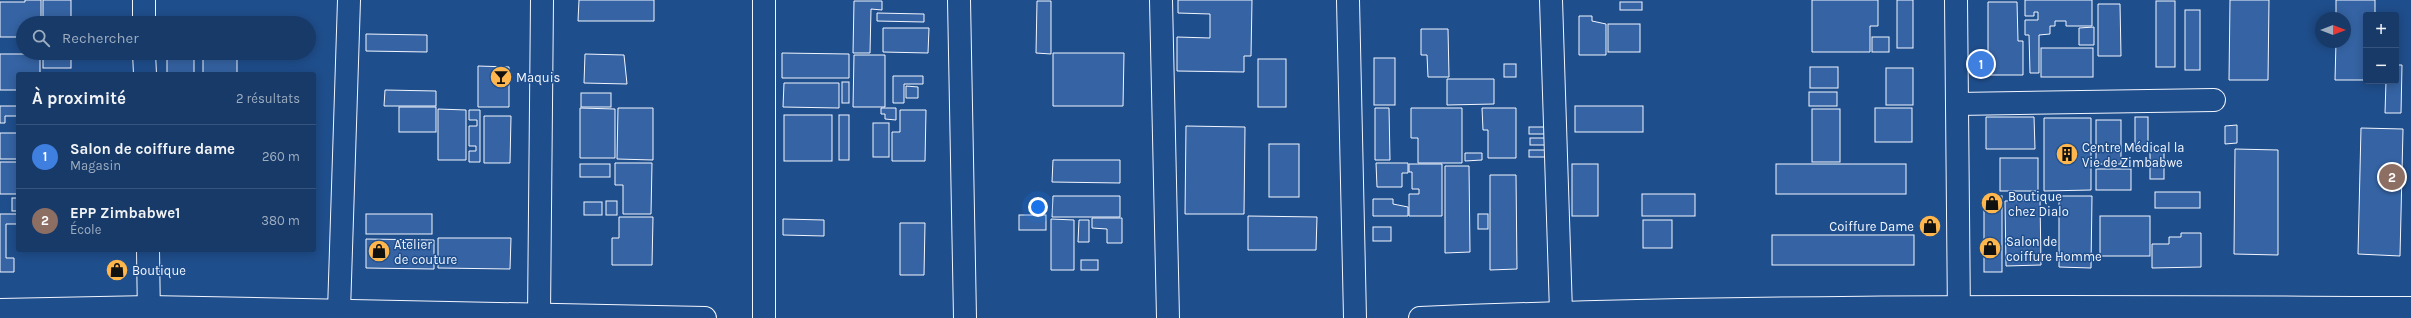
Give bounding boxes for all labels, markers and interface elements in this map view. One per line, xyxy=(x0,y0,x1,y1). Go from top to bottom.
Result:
north arrow xyxy=(2315,12,2351,48)
map controls xyxy=(2363,12,2399,84)
button: + xyxy=(2363,12,2399,48)
search box xyxy=(16,16,316,60)
icon: search xyxy=(30,27,52,49)
text: Rechercher xyxy=(62,29,139,47)
button: − xyxy=(2363,48,2399,84)
pin: 1 xyxy=(1968,49,1994,79)
bar icon: Maquis xyxy=(488,64,514,90)
place label: Maquis xyxy=(516,70,561,86)
text: À proximité xyxy=(32,88,126,108)
text: 2 résultats xyxy=(236,91,300,106)
text: Salon de coiffure dame xyxy=(70,140,235,158)
place label: Centre Médical la Vie de Zimbabwe xyxy=(2082,140,2185,170)
building icon: Centre Médical la Vie de Zimbabwe xyxy=(2054,141,2080,167)
text: 1 xyxy=(43,149,47,164)
text: 260 m xyxy=(262,149,300,164)
text: Magasin xyxy=(70,158,121,173)
pin: 2 xyxy=(2379,162,2405,192)
place label: Boutique chez Dialo xyxy=(2008,189,2069,219)
shop icon: Boutique chez Dialo xyxy=(1979,190,2005,216)
your location xyxy=(1028,197,1048,217)
text: EPP Zimbabwe1 xyxy=(70,204,180,222)
text: 2 xyxy=(41,213,49,228)
text: 380 m xyxy=(261,213,300,228)
shop icon: Coiffure Dame xyxy=(1917,213,1943,239)
place label: Coiffure Dame xyxy=(1829,219,1914,234)
text: École xyxy=(70,222,101,237)
place label: Salon de coiffure Homme xyxy=(2006,234,2102,264)
shop icon: Salon de coiffure Homme xyxy=(1977,235,2003,261)
place label: Atelier de couture xyxy=(394,237,458,267)
shop icon: Atelier de couture xyxy=(366,238,392,264)
shop icon: Boutique xyxy=(104,257,130,283)
place label: Boutique xyxy=(132,263,186,279)

